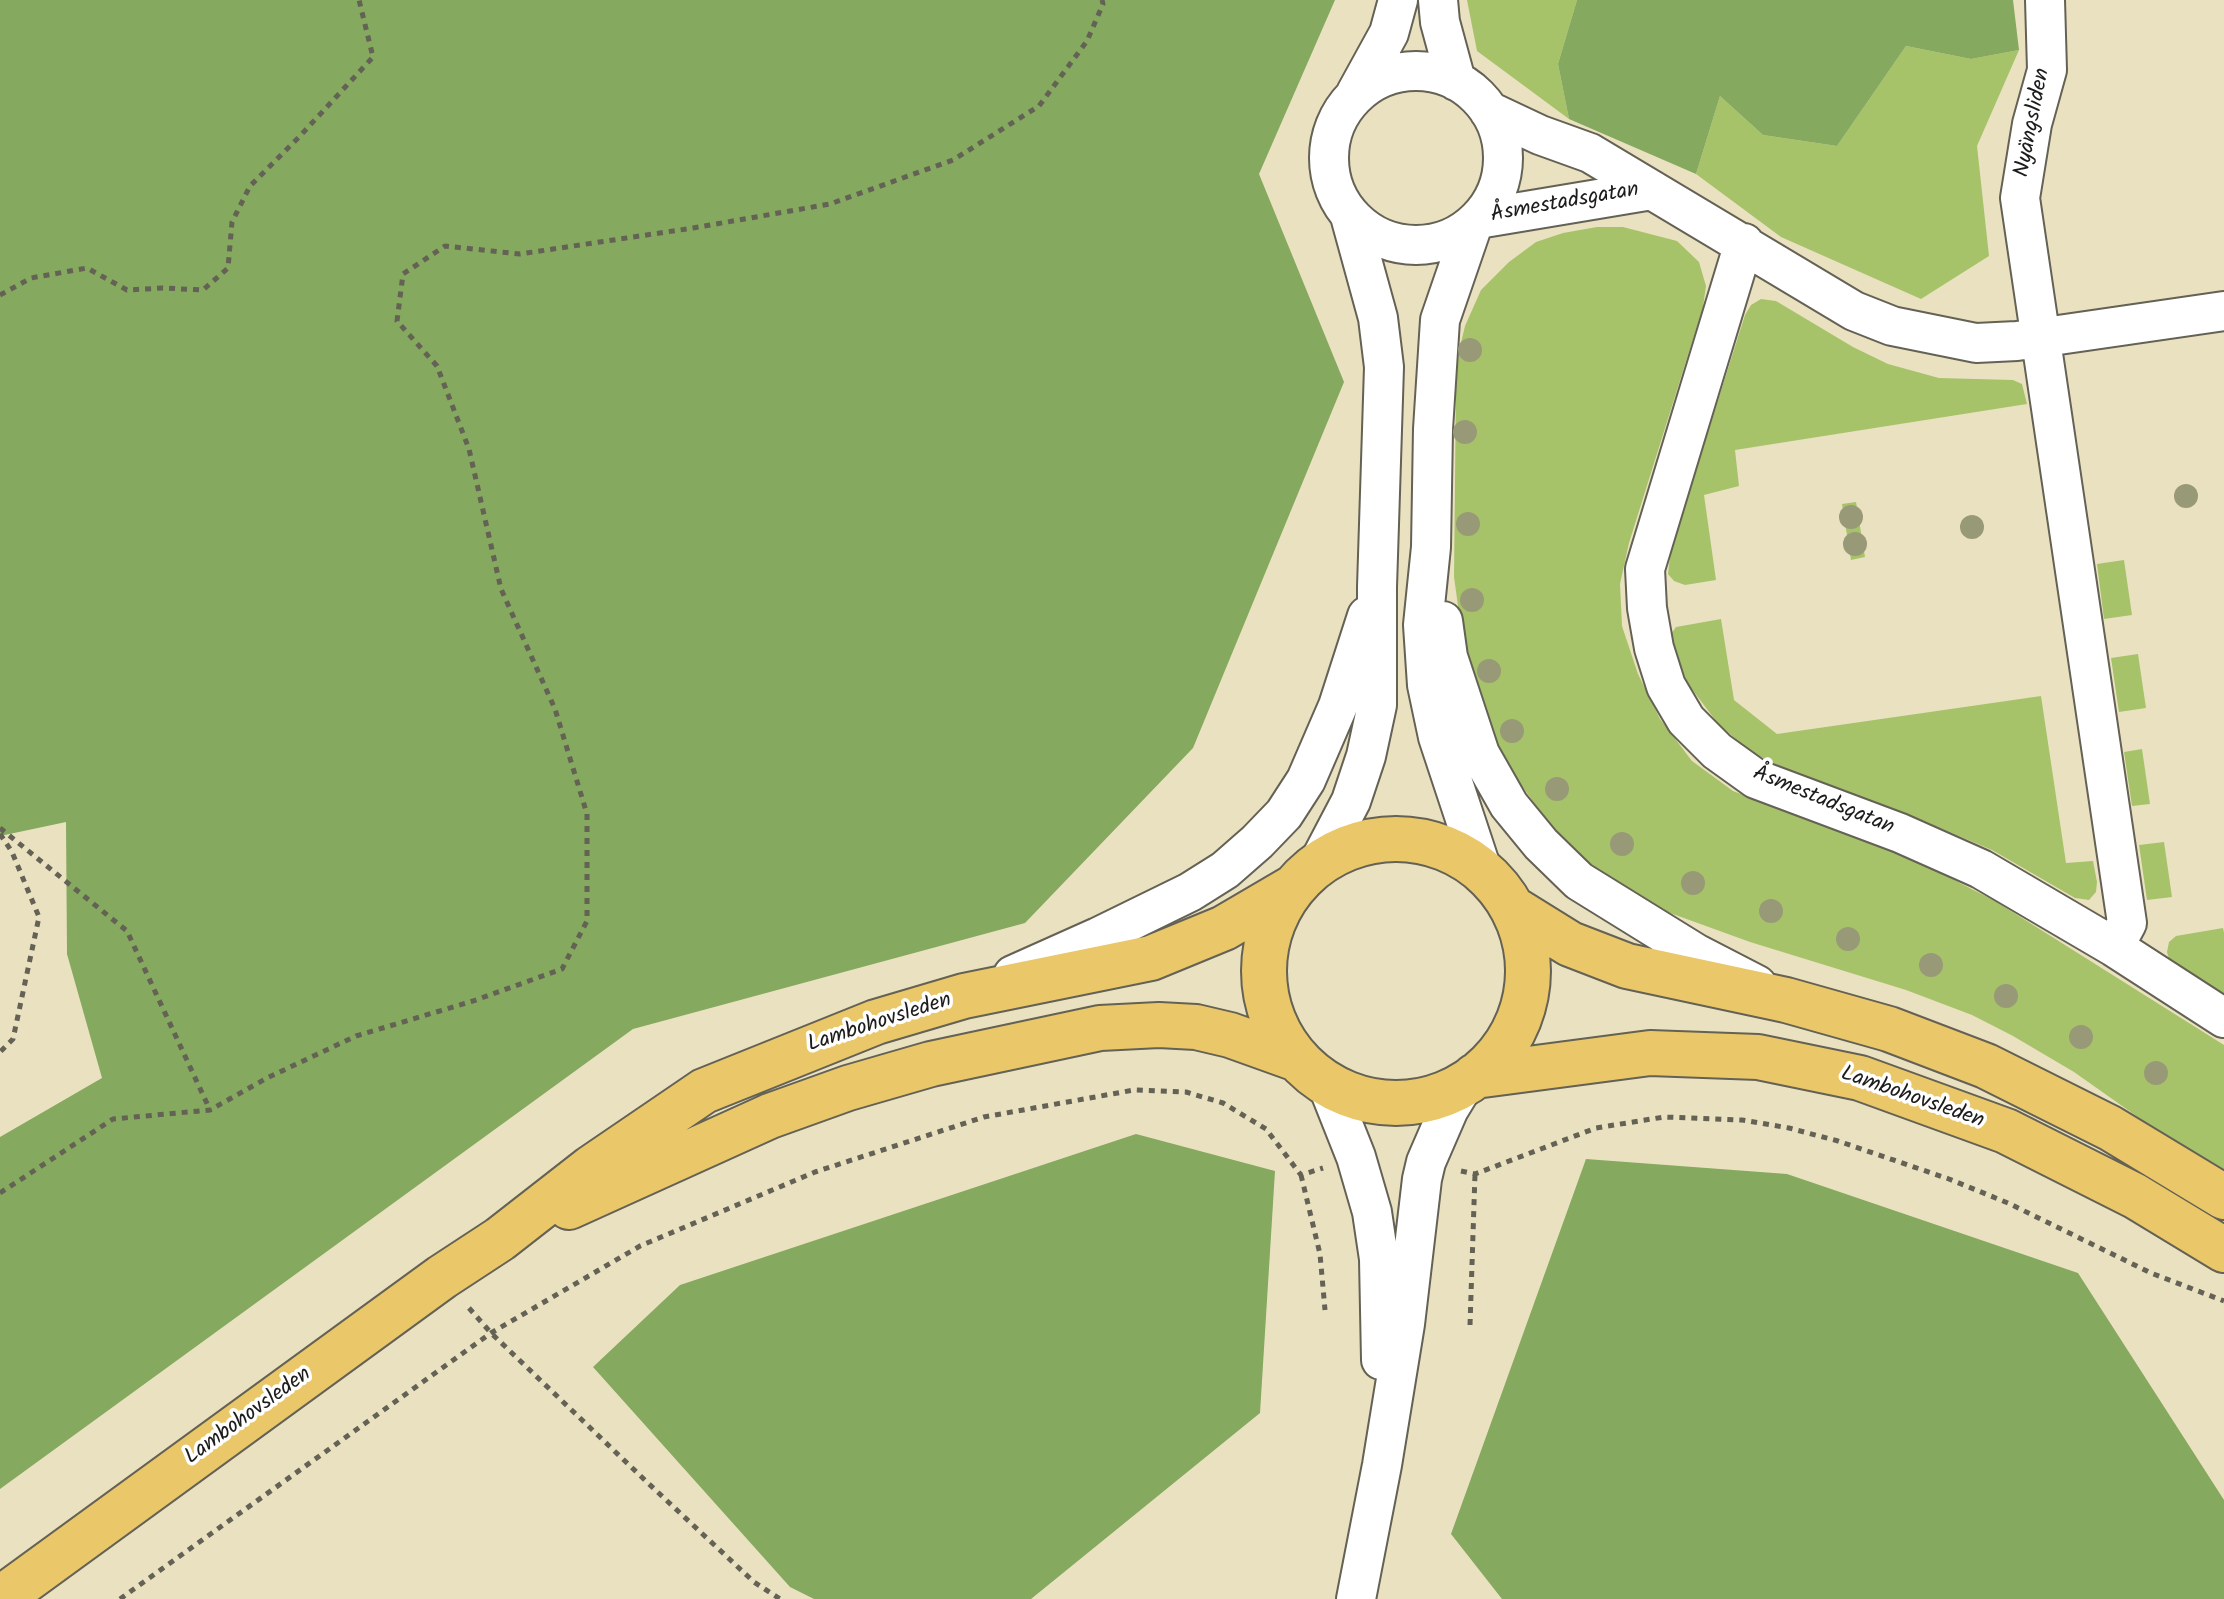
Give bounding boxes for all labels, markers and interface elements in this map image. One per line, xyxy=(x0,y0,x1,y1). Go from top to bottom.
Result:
street label: Nyängsliden xyxy=(2011,66,2057,180)
street label: Åsmestadsgatan xyxy=(1489,178,1641,230)
street label: Åsmestadsgatan xyxy=(1748,762,1898,842)
street label: Lambohovsleden xyxy=(805,988,955,1060)
street label: Lambohovsleden xyxy=(1837,1062,1987,1136)
street label: Lambohovsleden xyxy=(181,1362,317,1472)

